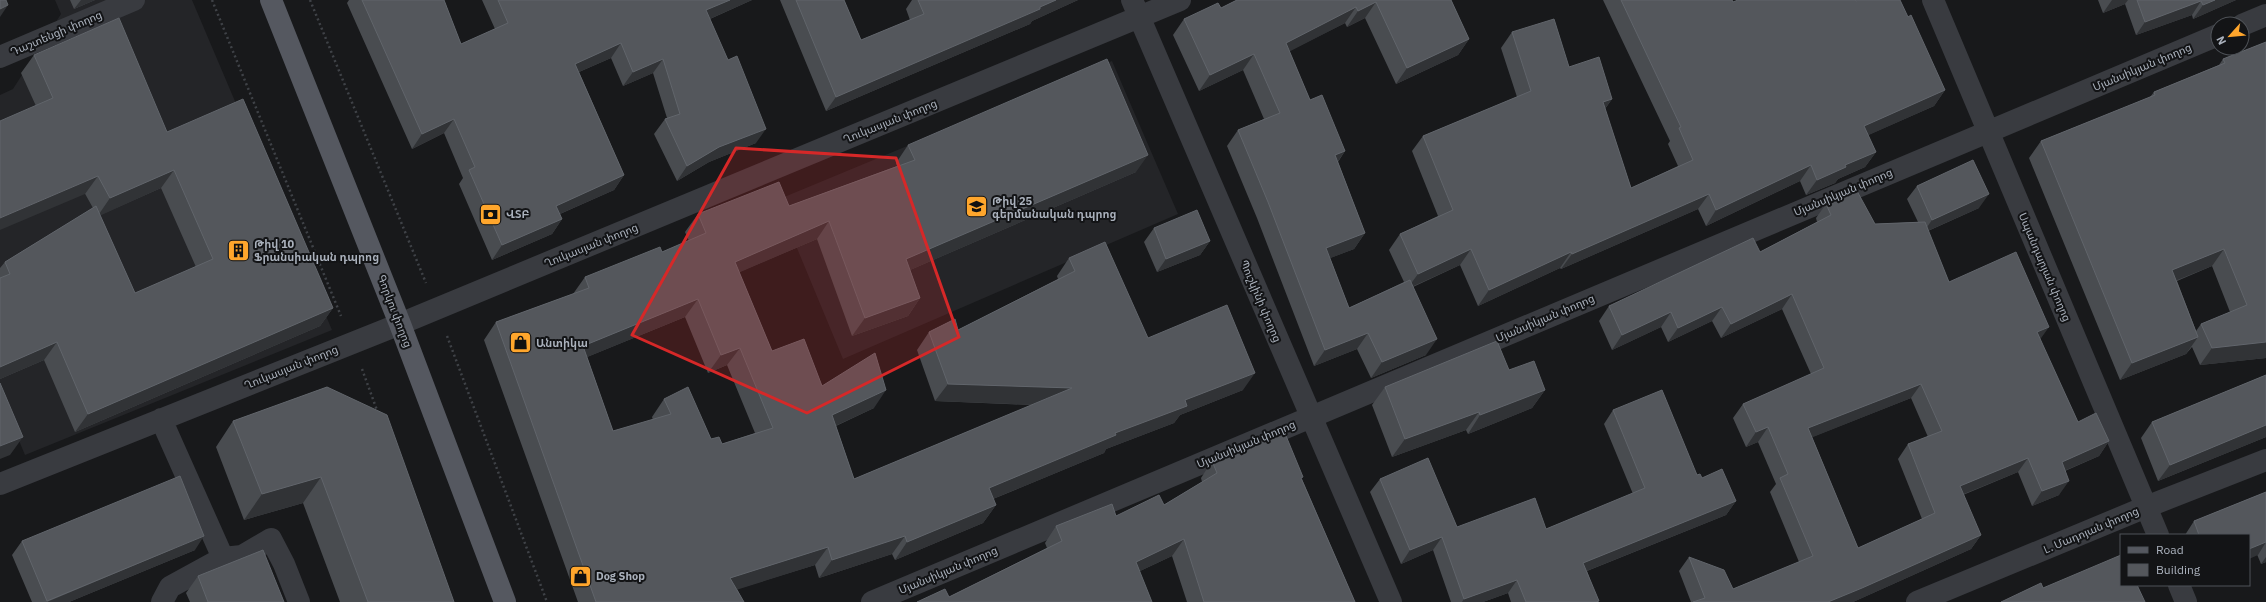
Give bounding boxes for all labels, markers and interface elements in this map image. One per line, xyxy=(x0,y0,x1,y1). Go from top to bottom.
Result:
street label: Դաշտենցի փողոց xyxy=(8,7,104,59)
north arrow xyxy=(2210,16,2250,56)
text: N xyxy=(2213,34,2229,47)
street label: Մյանսիկյան փողոց xyxy=(2091,40,2193,94)
street label: Ղուկասյան փողոց xyxy=(841,96,939,146)
street label: Մյանսիկյան փողոց xyxy=(1792,165,1894,219)
school or university icon: Թիվ 25 գերմանական դպրոց xyxy=(964,194,990,220)
place label: Թիվ 25 գերմանական դպրոց xyxy=(992,194,1117,221)
bank icon: ՎՏԲ xyxy=(477,201,503,227)
place label: ՎՏԲ xyxy=(506,207,529,221)
street label: Սպանդարյան փողոց xyxy=(2016,210,2074,324)
street label: Ղուկասյան փողոց xyxy=(542,220,640,270)
building icon: Թիվ 10 Ֆրանսիական դպրոց xyxy=(225,237,251,263)
place label: Թիվ 10 Ֆրանսիական դպրոց xyxy=(254,237,379,264)
street label: Պուշկինի փողոց xyxy=(1237,258,1285,344)
street label: Գորկու փողոց xyxy=(375,273,415,349)
street label: Մյանսիկյան փողոց xyxy=(1494,291,1596,345)
shop icon: Անտիկա xyxy=(508,330,534,356)
place label: Անտիկա xyxy=(536,336,588,350)
street label: Ղուկասյան փողոց xyxy=(242,342,340,392)
street label: Մյանսիկյան փողոց xyxy=(1195,417,1297,471)
street label: L. Մադոյան փողոց xyxy=(2041,504,2141,556)
legend xyxy=(2120,534,2250,586)
text: Road xyxy=(2156,542,2184,557)
street label: Մյանսիկյան փողոց xyxy=(897,543,999,597)
text: Building xyxy=(2156,562,2201,577)
shop icon: Dog Shop xyxy=(567,563,593,589)
place label: Dog Shop xyxy=(596,569,645,583)

